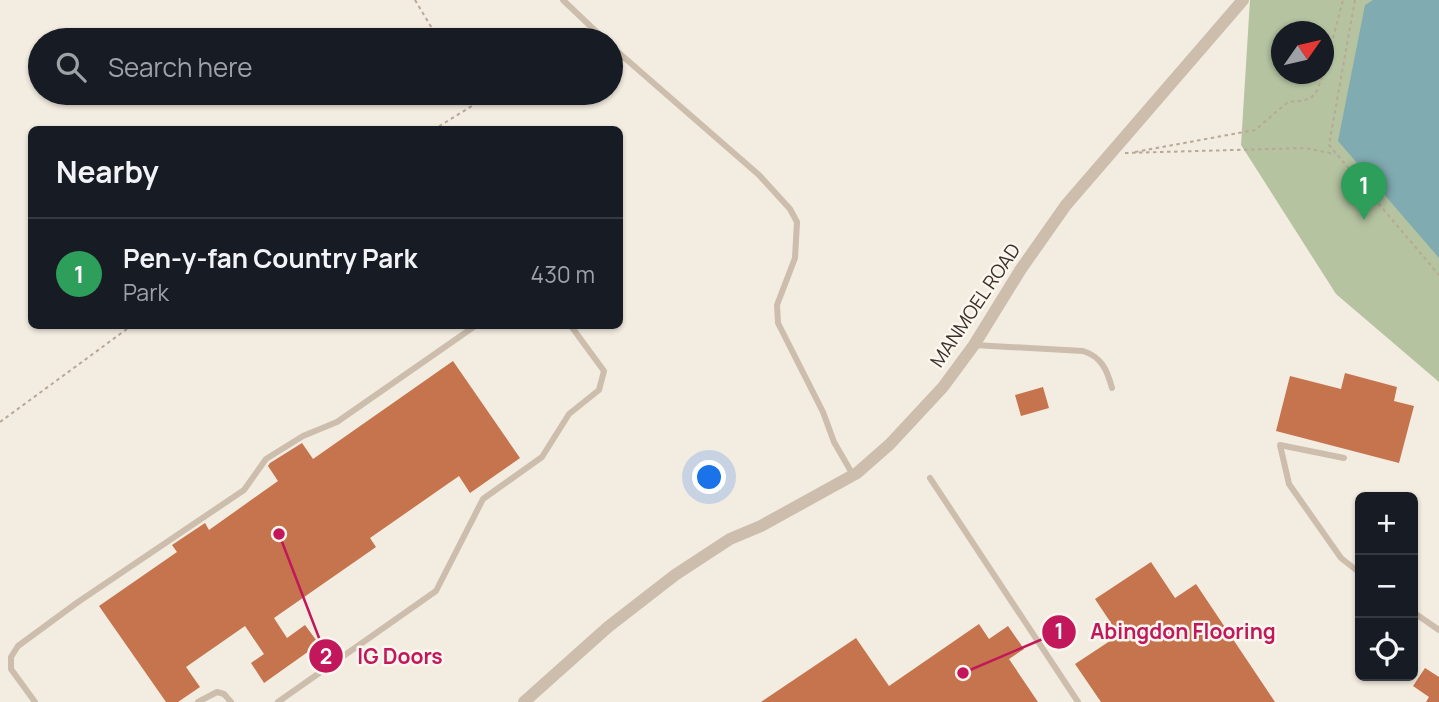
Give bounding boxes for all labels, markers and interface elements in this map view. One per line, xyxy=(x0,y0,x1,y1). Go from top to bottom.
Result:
north arrow xyxy=(1271,21,1334,84)
search box xyxy=(28,28,623,105)
icon: search xyxy=(52,48,90,86)
text: Search here xyxy=(108,49,253,85)
text: Nearby xyxy=(56,151,159,192)
pin: 1 xyxy=(1341,162,1387,220)
street label: MANMOEL ROAD xyxy=(924,238,1026,372)
text: Pen-y-fan Country Park xyxy=(123,240,418,276)
text: 1 xyxy=(74,258,84,290)
text: 430 m xyxy=(531,258,595,290)
text: Park xyxy=(123,276,169,308)
your location xyxy=(692,460,726,494)
map controls xyxy=(1355,492,1418,681)
button: + xyxy=(1355,492,1418,555)
button: − xyxy=(1355,555,1418,618)
callout: Abingdon Flooring xyxy=(1041,611,1289,653)
text: 1 xyxy=(1054,617,1064,645)
text: Abingdon Flooring xyxy=(1090,617,1276,645)
button: locate xyxy=(1355,618,1418,681)
callout: IG Doors xyxy=(308,635,457,677)
text: 2 xyxy=(320,642,332,670)
text: IG Doors xyxy=(357,642,443,670)

